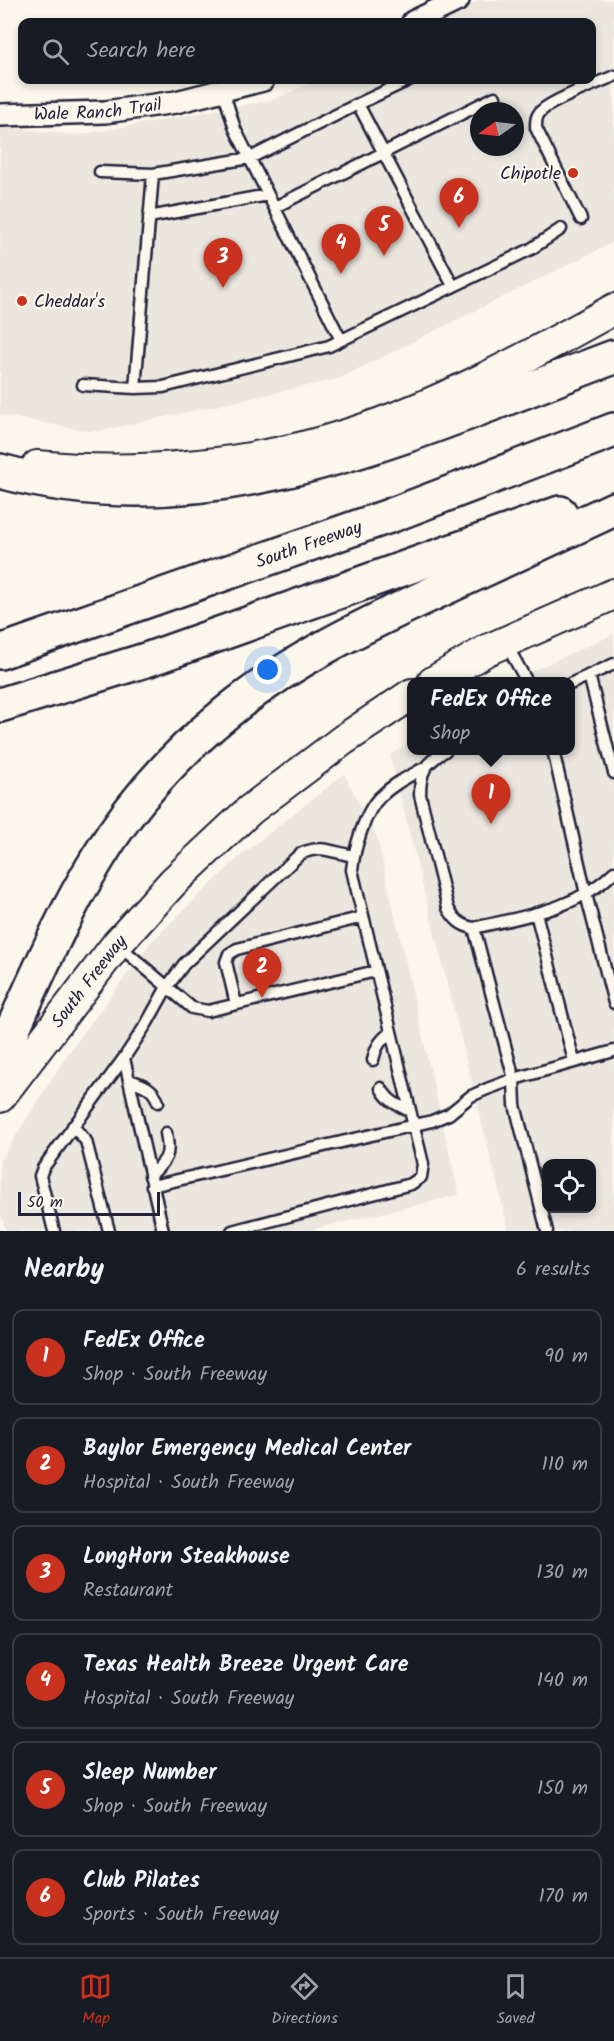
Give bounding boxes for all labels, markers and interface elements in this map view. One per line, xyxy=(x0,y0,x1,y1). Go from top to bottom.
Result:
search box xyxy=(18,18,596,84)
text: Search here xyxy=(87,34,195,69)
icon: search xyxy=(39,35,72,68)
street label: Wale Ranch Trail xyxy=(33,91,164,130)
north arrow xyxy=(470,102,524,156)
place label: Chipotle xyxy=(500,160,561,189)
marker: Chipotle xyxy=(566,166,580,180)
pin: 6 xyxy=(440,178,478,228)
pin: 5 xyxy=(364,206,404,256)
pin: 4 xyxy=(322,224,360,274)
pin: 3 xyxy=(204,238,242,288)
place label: Cheddar's xyxy=(34,288,106,317)
marker: Cheddar's xyxy=(15,294,29,308)
street label: South Freeway xyxy=(252,513,367,578)
your location xyxy=(253,655,282,684)
popup xyxy=(407,677,575,755)
text: FedEx Office xyxy=(430,683,552,718)
text: Shop xyxy=(430,718,470,750)
pin: 1 xyxy=(472,774,510,824)
street label: South Freeway xyxy=(45,928,135,1035)
pin: 2 xyxy=(242,948,282,998)
map controls xyxy=(542,1159,596,1213)
button: locate xyxy=(542,1159,596,1213)
scale bar xyxy=(18,1189,160,1216)
text: 50 m xyxy=(27,1190,63,1215)
text: Nearby xyxy=(24,1249,104,1291)
text: 6 results xyxy=(516,1254,590,1286)
text: FedEx Office xyxy=(83,1324,205,1359)
text: 1 xyxy=(42,1341,49,1373)
text: 90 m xyxy=(544,1341,588,1373)
text: Shop · South Freeway xyxy=(83,1359,267,1391)
text: Baylor Emergency Medical Center xyxy=(83,1432,411,1467)
text: 2 xyxy=(40,1449,51,1481)
text: 110 m xyxy=(542,1449,588,1481)
text: Hospital · South Freeway xyxy=(83,1467,294,1499)
text: LongHorn Steakhouse xyxy=(83,1540,290,1575)
text: 3 xyxy=(40,1557,51,1589)
text: 130 m xyxy=(536,1557,588,1589)
text: Restaurant xyxy=(83,1575,173,1607)
text: Texas Health Breeze Urgent Care xyxy=(83,1648,408,1683)
text: 4 xyxy=(40,1665,51,1697)
text: 140 m xyxy=(537,1665,588,1697)
text: Hospital · South Freeway xyxy=(83,1683,294,1715)
text: Sleep Number xyxy=(83,1756,217,1791)
text: 5 xyxy=(40,1773,51,1805)
text: 150 m xyxy=(537,1773,588,1805)
text: Shop · South Freeway xyxy=(83,1791,267,1823)
text: Club Pilates xyxy=(83,1864,200,1899)
text: 6 xyxy=(40,1881,51,1913)
text: 170 m xyxy=(539,1881,588,1913)
text: Sports · South Freeway xyxy=(83,1899,279,1931)
tab: Map xyxy=(79,1970,112,2031)
tab: Directions xyxy=(271,1970,338,2031)
tab: Saved xyxy=(497,1970,535,2031)

